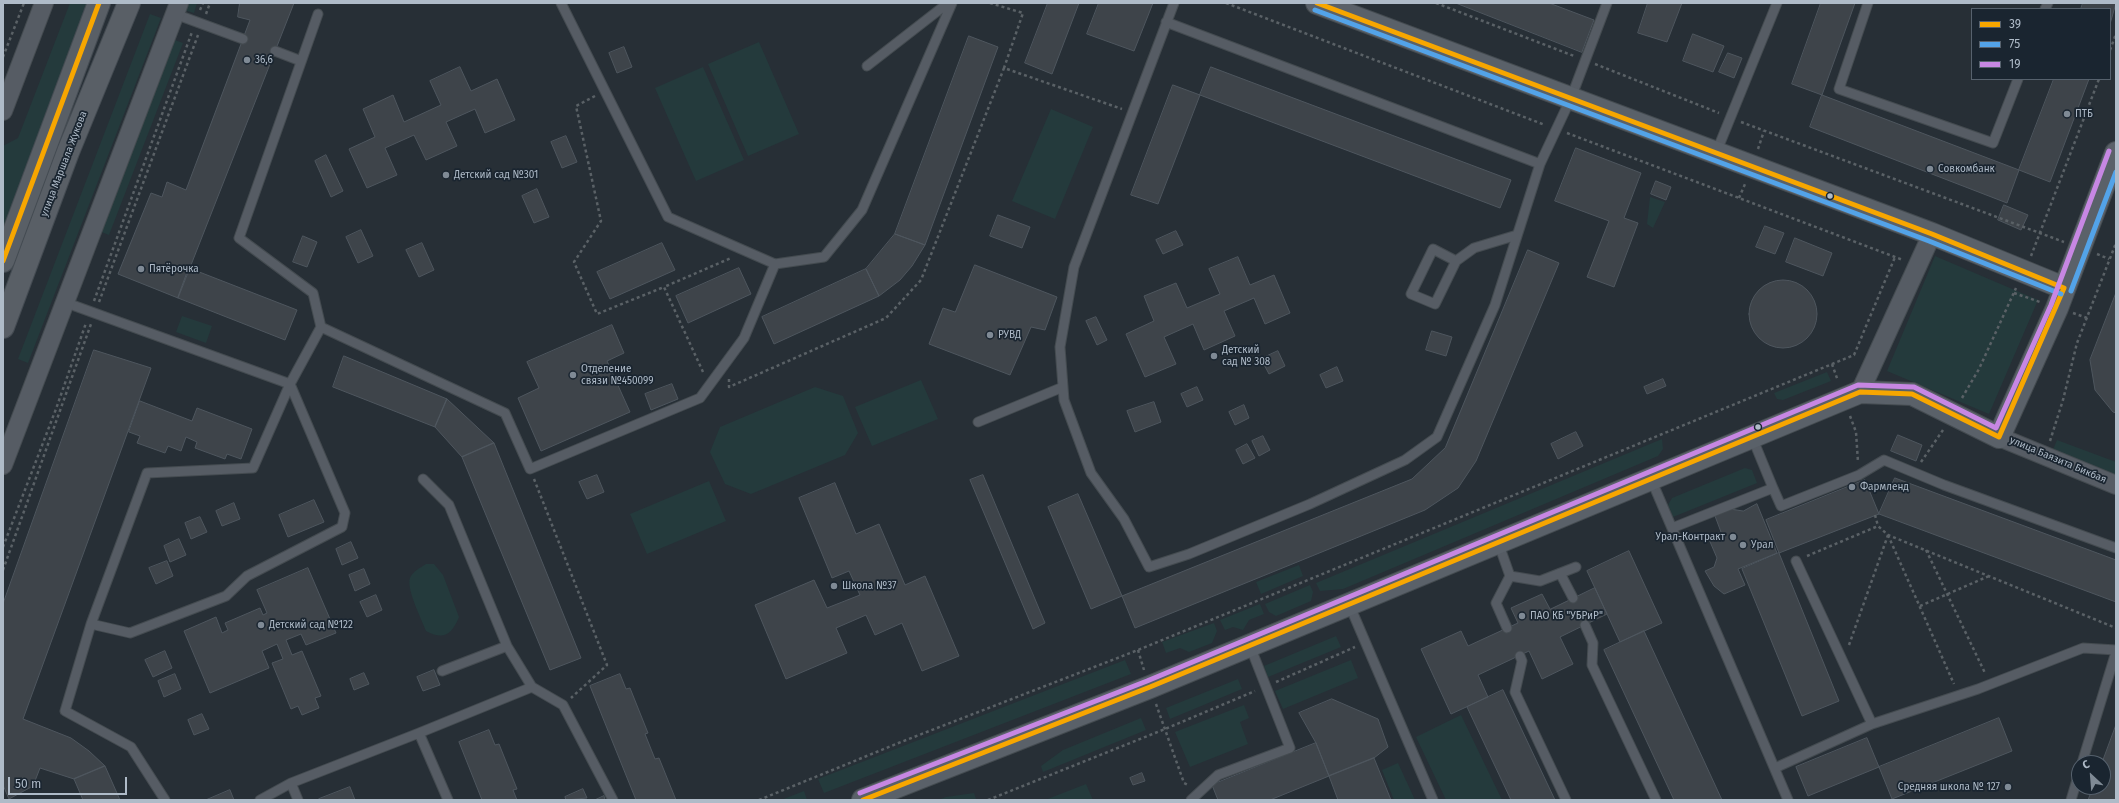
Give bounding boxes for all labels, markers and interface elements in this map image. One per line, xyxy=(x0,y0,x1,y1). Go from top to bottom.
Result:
legend xyxy=(1971,8,2111,80)
text: 39 xyxy=(2009,17,2021,31)
text: 75 xyxy=(2009,37,2020,51)
place label: 36,6 xyxy=(255,54,273,66)
marker: 36,6 xyxy=(242,55,252,65)
text: 19 xyxy=(2009,57,2021,71)
place label: ПТБ xyxy=(2075,108,2093,120)
marker: ПТБ xyxy=(2062,109,2072,119)
street label: улица Маршала Жукова xyxy=(38,110,90,218)
place label: Совкомбанк xyxy=(1938,163,1995,175)
marker: Совкомбанк xyxy=(1925,164,1935,174)
place label: Детский сад №301 xyxy=(454,169,538,181)
marker: Детский сад №301 xyxy=(441,170,451,180)
unlabelled marker xyxy=(1825,191,1835,201)
place label: Пятёрочка xyxy=(149,263,199,275)
marker: Пятёрочка xyxy=(136,264,146,274)
place label: РУВД xyxy=(998,329,1021,341)
marker: РУВД xyxy=(985,330,995,340)
place label: Детский сад № 308 xyxy=(1222,344,1270,368)
marker: Детский сад № 308 xyxy=(1209,351,1219,361)
place label: Отделение связи №450099 xyxy=(581,363,654,386)
marker: Отделение связи №450099 xyxy=(568,370,578,380)
unlabelled marker xyxy=(1753,422,1763,432)
street label: улица Баязита Бикбая xyxy=(2008,434,2108,486)
place label: Фармленд xyxy=(1860,481,1909,493)
marker: Фармленд xyxy=(1847,482,1857,492)
place label: Урал-Контракт xyxy=(1656,531,1725,543)
marker: Урал-Контракт xyxy=(1728,532,1738,542)
place label: Урал xyxy=(1751,539,1773,551)
marker: Урал xyxy=(1738,540,1748,550)
place label: Школа №37 xyxy=(842,580,897,592)
marker: Школа №37 xyxy=(829,581,839,591)
place label: ПАО КБ "УБРиР" xyxy=(1530,610,1603,622)
marker: ПАО КБ "УБРиР" xyxy=(1517,611,1527,621)
place label: Детский сад №122 xyxy=(269,619,353,631)
marker: Детский сад №122 xyxy=(256,620,266,630)
north arrow xyxy=(2071,755,2111,795)
text: С xyxy=(2080,757,2092,772)
scale bar xyxy=(10,769,129,795)
text: 50 m xyxy=(15,777,41,791)
place label: Средняя школа № 127 xyxy=(1898,781,2000,793)
marker: Средняя школа № 127 xyxy=(2003,782,2013,792)

